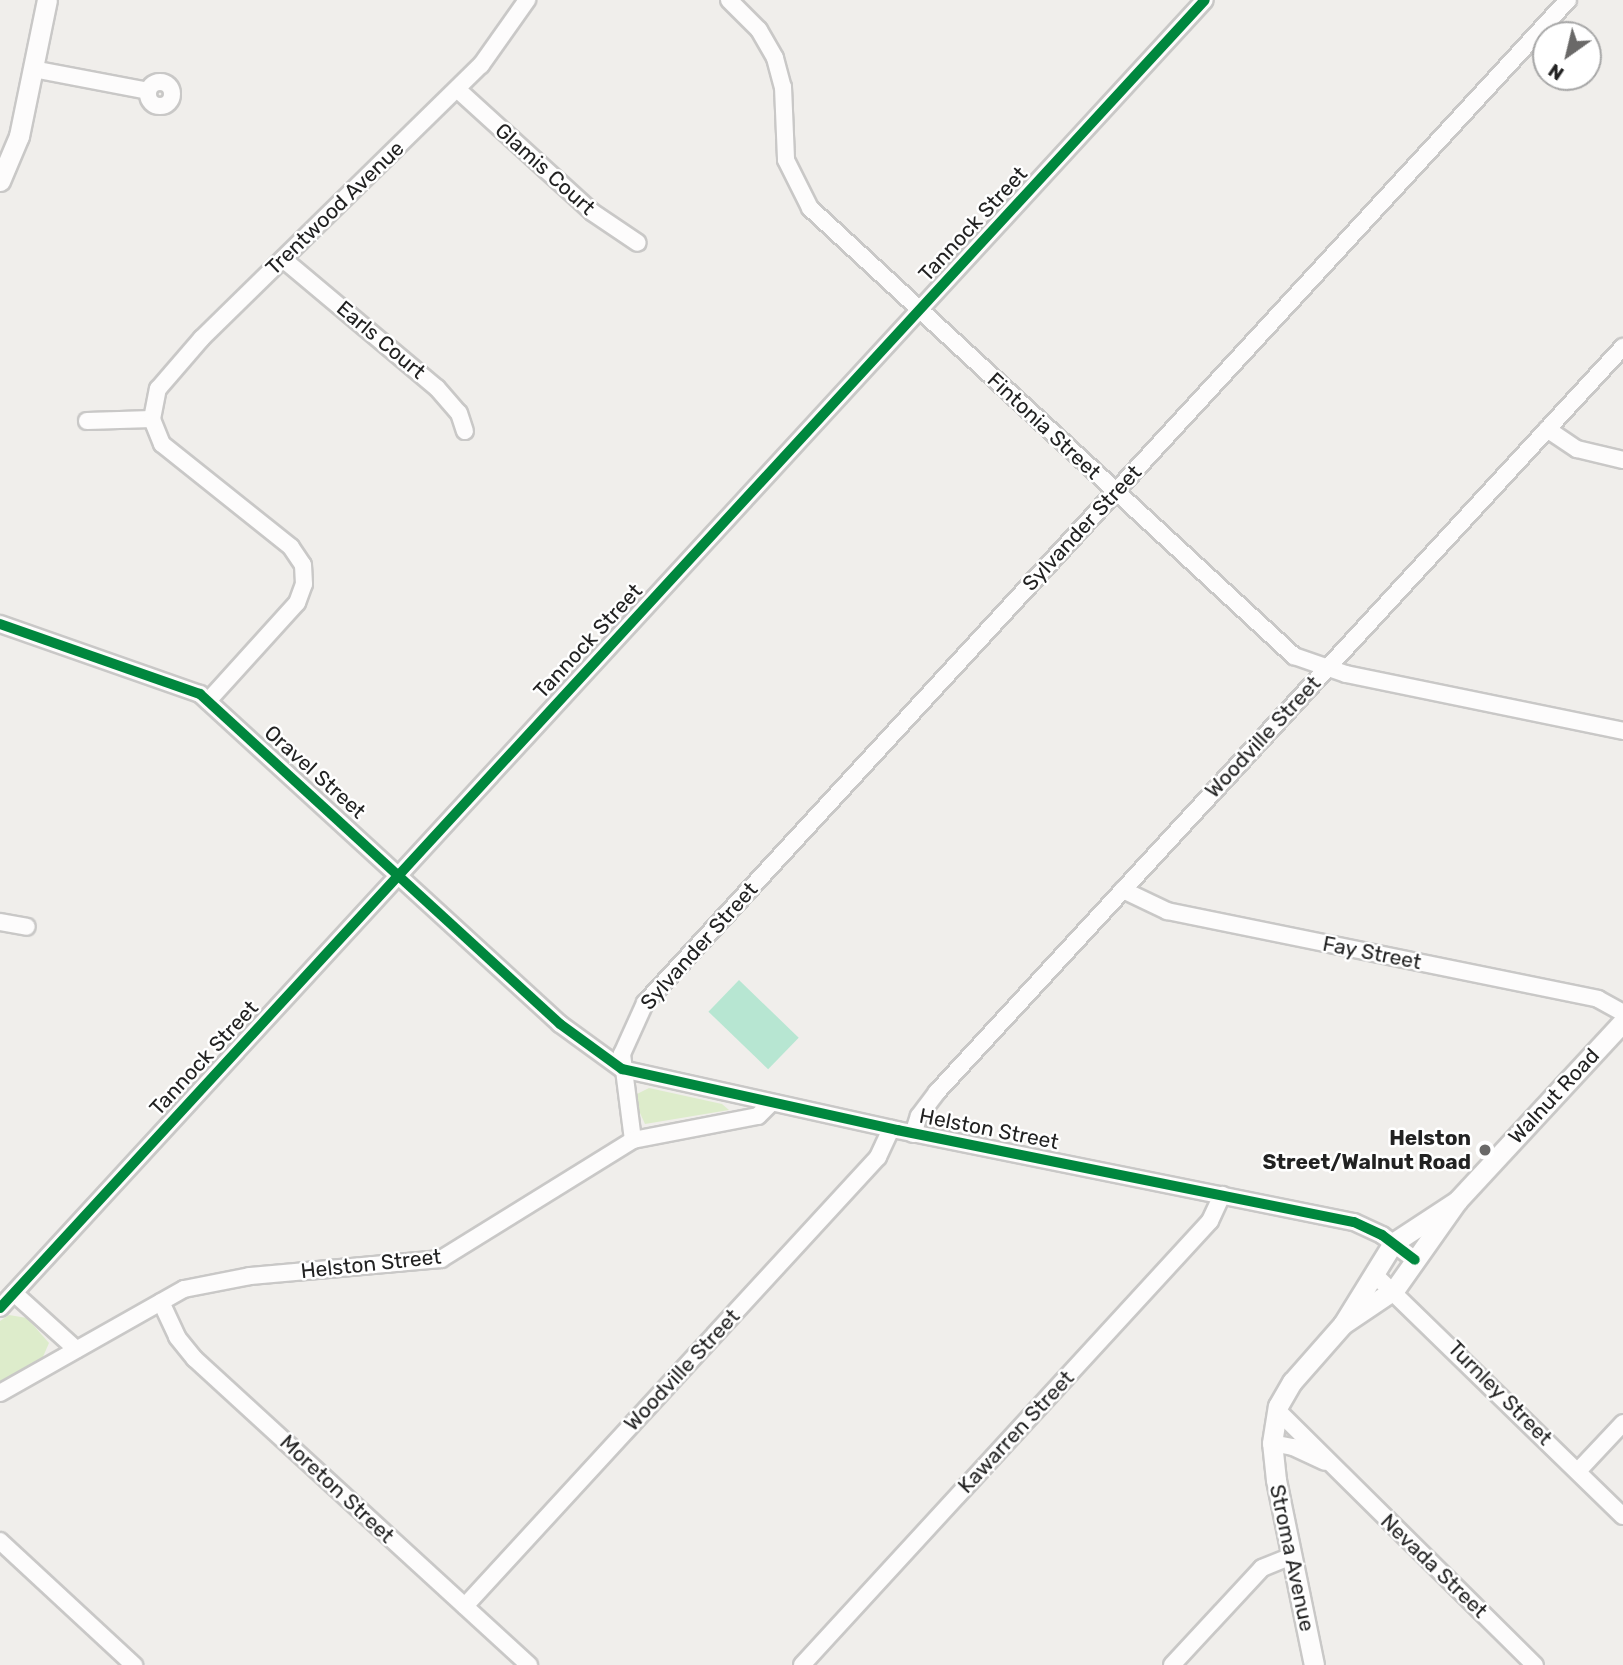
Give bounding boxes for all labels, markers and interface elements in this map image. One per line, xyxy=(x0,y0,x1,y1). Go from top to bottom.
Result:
north arrow xyxy=(1532,21,1602,91)
text: N xyxy=(1544,59,1568,86)
street label: Glamis Court xyxy=(490,118,600,220)
street label: Trentwood Avenue xyxy=(261,136,409,280)
street label: Tannock Street xyxy=(913,161,1033,287)
street label: Earls Court xyxy=(331,296,431,384)
street label: Fintonia Street xyxy=(982,367,1106,485)
street label: Sylvander Street xyxy=(1017,460,1147,596)
street label: Tannock Street xyxy=(528,578,648,704)
street label: Woodville Street xyxy=(1200,671,1326,803)
street label: Oravel Street xyxy=(259,720,371,824)
street label: Sylvander Street xyxy=(635,877,763,1015)
street label: Fay Street xyxy=(1320,931,1424,975)
street label: Tannock Street xyxy=(144,995,264,1121)
street label: Walnut Road xyxy=(1503,1043,1605,1149)
street label: Helston Street xyxy=(917,1103,1061,1155)
place label: Helston Street/Walnut Road xyxy=(1262,1125,1471,1175)
marker: Helston Street/Walnut Road xyxy=(1477,1142,1493,1158)
street label: Helston Street xyxy=(299,1244,443,1284)
street label: Woodville Street xyxy=(619,1304,745,1436)
street label: Turnley Street xyxy=(1442,1335,1558,1451)
street label: Kawarren Street xyxy=(953,1366,1079,1498)
street label: Moreton Street xyxy=(275,1430,399,1548)
street label: Stroma Avenue xyxy=(1264,1482,1320,1634)
street label: Nevada Street xyxy=(1375,1509,1493,1623)

